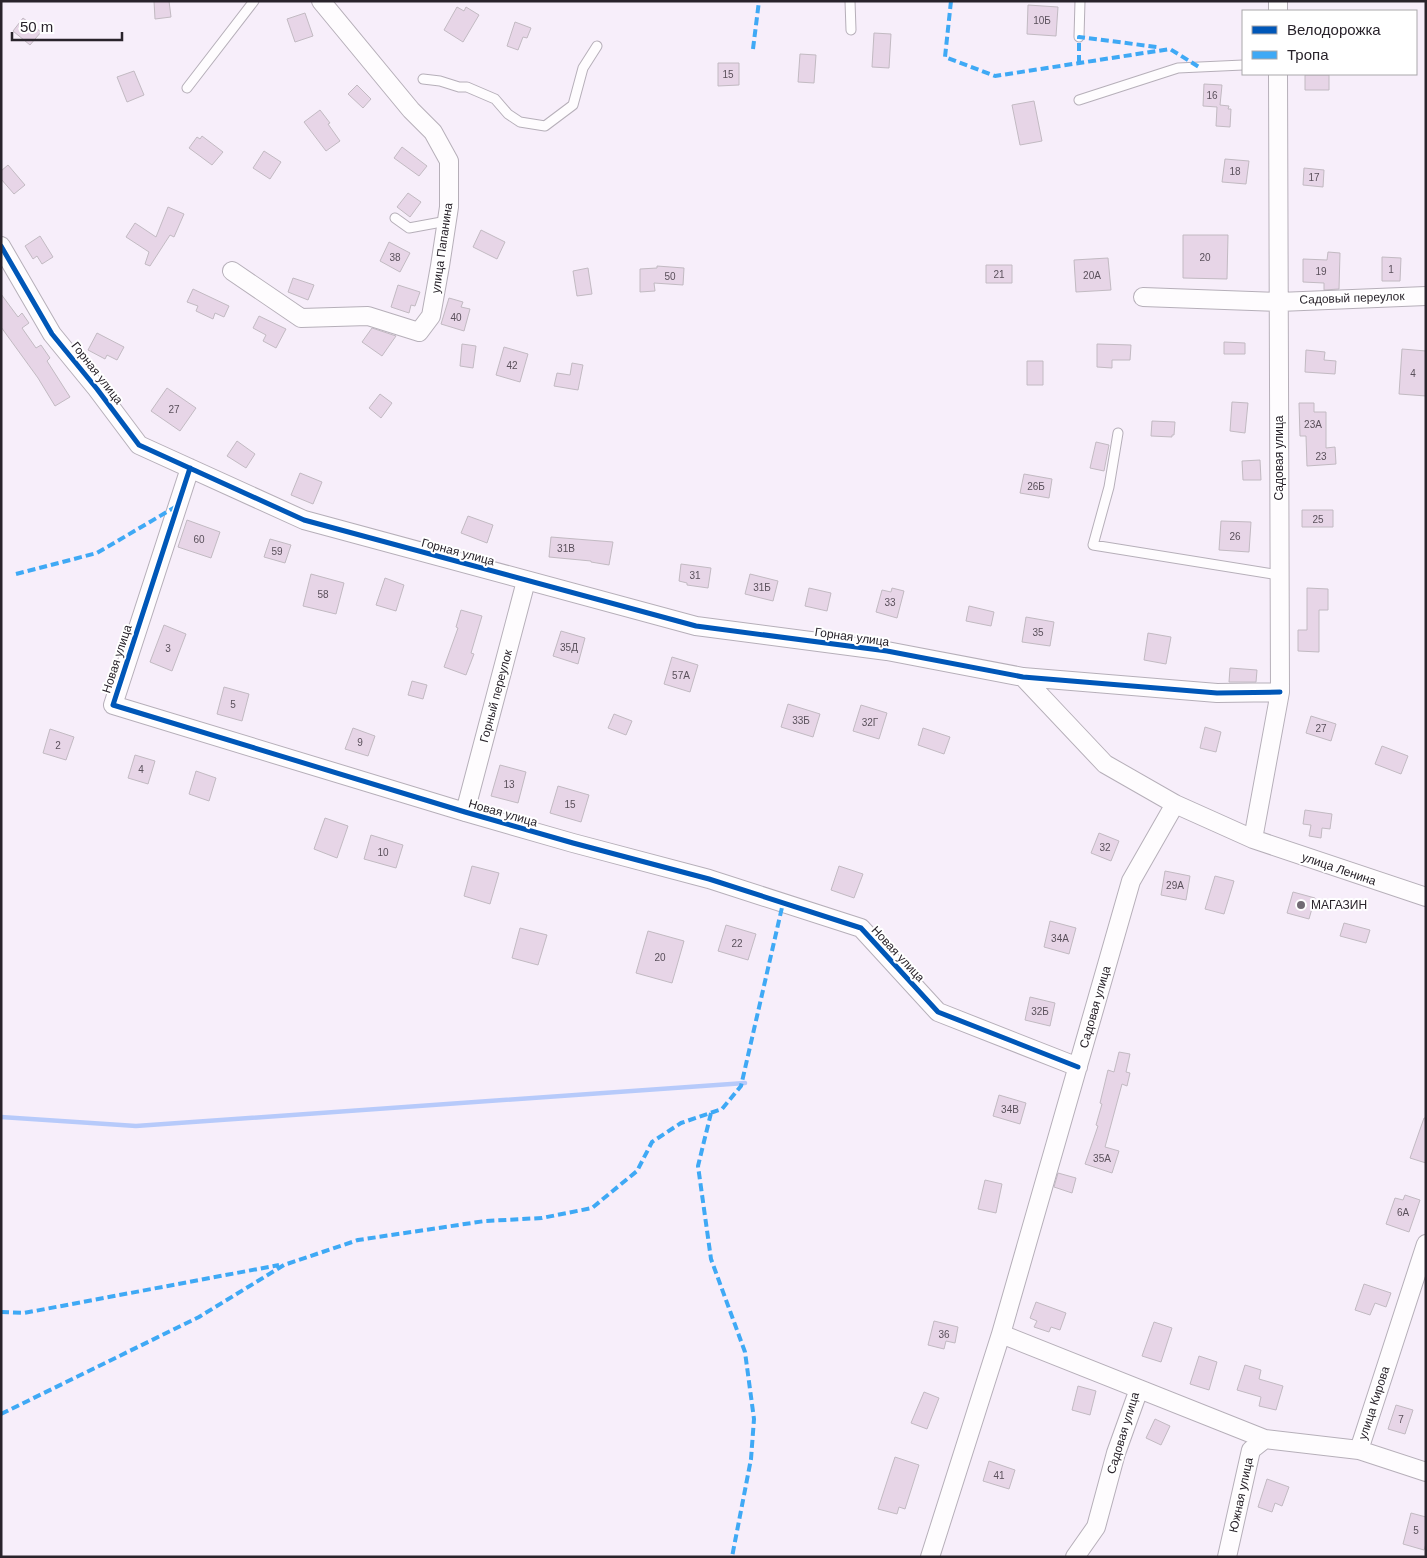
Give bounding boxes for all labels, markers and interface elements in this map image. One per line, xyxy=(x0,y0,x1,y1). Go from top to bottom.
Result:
scale bar xyxy=(12,10,122,42)
legend xyxy=(1242,10,1417,75)
house number: 10Б xyxy=(1033,15,1051,26)
text: 50 m xyxy=(20,18,53,35)
text: Велодорожка xyxy=(1287,21,1381,38)
text: Тропа xyxy=(1287,46,1329,63)
house number: 15 xyxy=(722,69,734,80)
house number: 16 xyxy=(1206,90,1218,101)
house number: 18 xyxy=(1229,166,1241,177)
house number: 17 xyxy=(1308,172,1320,183)
street label: улица Папанина xyxy=(429,201,455,294)
house number: 38 xyxy=(389,252,401,263)
house number: 20 xyxy=(1199,252,1211,263)
house number: 1 xyxy=(1388,264,1394,275)
house number: 19 xyxy=(1315,266,1327,277)
house number: 21 xyxy=(993,269,1005,280)
house number: 20А xyxy=(1083,270,1101,281)
house number: 50 xyxy=(664,271,676,282)
street label: Садовый переулок xyxy=(1299,289,1406,307)
house number: 40 xyxy=(450,312,462,323)
street label: Горная улица xyxy=(68,339,126,407)
house number: 42 xyxy=(506,360,518,371)
house number: 4 xyxy=(1410,368,1416,379)
house number: 27 xyxy=(168,404,180,415)
street label: Садовая улица xyxy=(1272,415,1286,500)
house number: 23А xyxy=(1304,419,1322,430)
house number: 23 xyxy=(1315,451,1327,462)
house number: 26Б xyxy=(1027,481,1045,492)
house number: 25 xyxy=(1312,514,1324,525)
house number: 26 xyxy=(1229,531,1241,542)
house number: 60 xyxy=(193,534,205,545)
street label: Горная улица xyxy=(420,536,496,569)
house number: 31В xyxy=(557,543,575,554)
house number: 59 xyxy=(271,546,283,557)
house number: 31 xyxy=(689,570,701,581)
house number: 31Б xyxy=(753,582,771,593)
house number: 58 xyxy=(317,589,329,600)
house number: 33 xyxy=(884,597,896,608)
street label: Новая улица xyxy=(99,623,135,695)
street label: Горная улица xyxy=(814,625,891,649)
house number: 35 xyxy=(1032,627,1044,638)
house number: 35Д xyxy=(560,642,578,653)
house number: 3 xyxy=(165,643,171,654)
street label: Горный переулок xyxy=(477,647,515,744)
house number: 57А xyxy=(672,670,690,681)
house number: 5 xyxy=(230,699,236,710)
house number: 33Б xyxy=(792,715,810,726)
house number: 32Г xyxy=(862,717,879,728)
house number: 27 xyxy=(1315,723,1327,734)
house number: 9 xyxy=(357,737,363,748)
house number: 2 xyxy=(55,740,61,751)
house number: 4 xyxy=(138,764,144,775)
house number: 13 xyxy=(503,779,515,790)
street label: Новая улица xyxy=(467,796,539,830)
house number: 15 xyxy=(564,799,576,810)
house number: 32 xyxy=(1099,842,1111,853)
house number: 10 xyxy=(377,847,389,858)
street label: улица Ленина xyxy=(1300,850,1378,888)
house number: 29А xyxy=(1166,880,1184,891)
place label: МАГАЗИН xyxy=(1311,898,1367,912)
marker: МАГАЗИН xyxy=(1295,899,1307,911)
street label: Новая улица xyxy=(869,923,928,985)
house number: 34А xyxy=(1051,933,1069,944)
house number: 22 xyxy=(731,938,743,949)
house number: 20 xyxy=(654,952,666,963)
street label: Садовая улица xyxy=(1077,964,1114,1050)
house number: 32Б xyxy=(1031,1006,1049,1017)
house number: 34В xyxy=(1001,1104,1019,1115)
house number: 35А xyxy=(1093,1153,1111,1164)
house number: 6А xyxy=(1397,1207,1409,1218)
house number: 36 xyxy=(938,1329,950,1340)
street label: улица Кирова xyxy=(1356,1364,1393,1441)
street label: Садовая улица xyxy=(1104,1390,1142,1476)
house number: 7 xyxy=(1398,1414,1404,1425)
street label: Южная улица xyxy=(1226,1456,1256,1534)
house number: 41 xyxy=(993,1470,1005,1481)
house number: 5 xyxy=(1413,1525,1419,1536)

